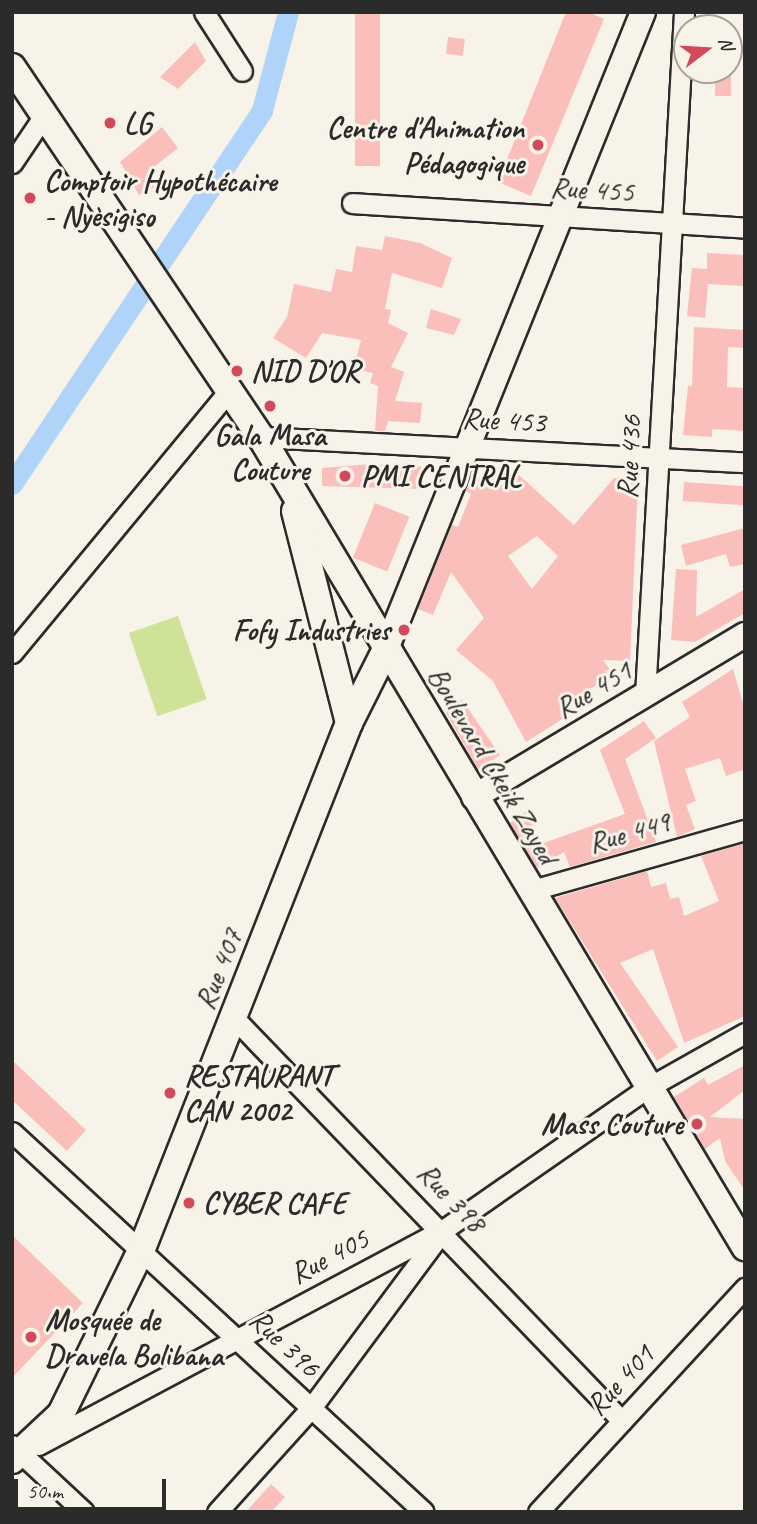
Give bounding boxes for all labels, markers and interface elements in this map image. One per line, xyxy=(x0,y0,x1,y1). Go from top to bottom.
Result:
north arrow xyxy=(673,14,743,84)
text: N xyxy=(713,34,739,53)
place label: LG xyxy=(124,105,151,141)
place label: Centre d'Animation Pédagogique xyxy=(327,110,524,180)
marker: LG xyxy=(102,115,118,131)
marker: Centre d'Animation Pédagogique xyxy=(530,137,546,153)
place label: Comptoir Hypothécaire - Nyèsigiso xyxy=(44,163,277,233)
street label: Rue 455 xyxy=(549,169,635,209)
marker: Comptoir Hypothécaire - Nyèsigiso xyxy=(22,190,38,206)
place label: NID D'OR xyxy=(251,353,359,389)
marker: NID D'OR xyxy=(229,363,245,379)
marker: Gala Masa Couture xyxy=(262,398,278,414)
street label: Rue 453 xyxy=(461,400,547,440)
street label: Rue 436 xyxy=(609,414,649,500)
place label: Gala Masa Couture xyxy=(214,417,326,488)
place label: PMI CENTRAL xyxy=(361,458,521,494)
marker: PMI CENTRAL xyxy=(335,466,355,486)
place label: Fofy Industries xyxy=(233,612,390,648)
marker: Fofy Industries xyxy=(396,622,412,638)
street label: Rue 451 xyxy=(548,652,638,726)
street label: Boulevard Ckeik Zayed xyxy=(420,660,566,870)
street label: Rue 449 xyxy=(584,803,674,861)
street label: Rue 407 xyxy=(186,923,250,1015)
place label: RESTAURANT CAN 2002 xyxy=(184,1058,333,1128)
marker: RESTAURANT CAN 2002 xyxy=(162,1085,178,1101)
place label: Mass Couture xyxy=(541,1106,683,1142)
marker: Mass Couture xyxy=(689,1116,705,1132)
street label: Rue 398 xyxy=(410,1154,494,1240)
place label: CYBER CAFE xyxy=(203,1185,345,1221)
marker: CYBER CAFE xyxy=(181,1195,197,1211)
street label: Rue 405 xyxy=(284,1220,374,1292)
street label: Rue 396 xyxy=(242,1301,328,1385)
place label: Mosquée de Dravela Bolibana xyxy=(45,1302,223,1372)
marker: Mosquée de Dravela Bolibana xyxy=(23,1329,39,1345)
street label: Rue 401 xyxy=(578,1337,662,1423)
scale bar xyxy=(18,1464,170,1508)
text: 50 m xyxy=(27,1478,63,1504)

